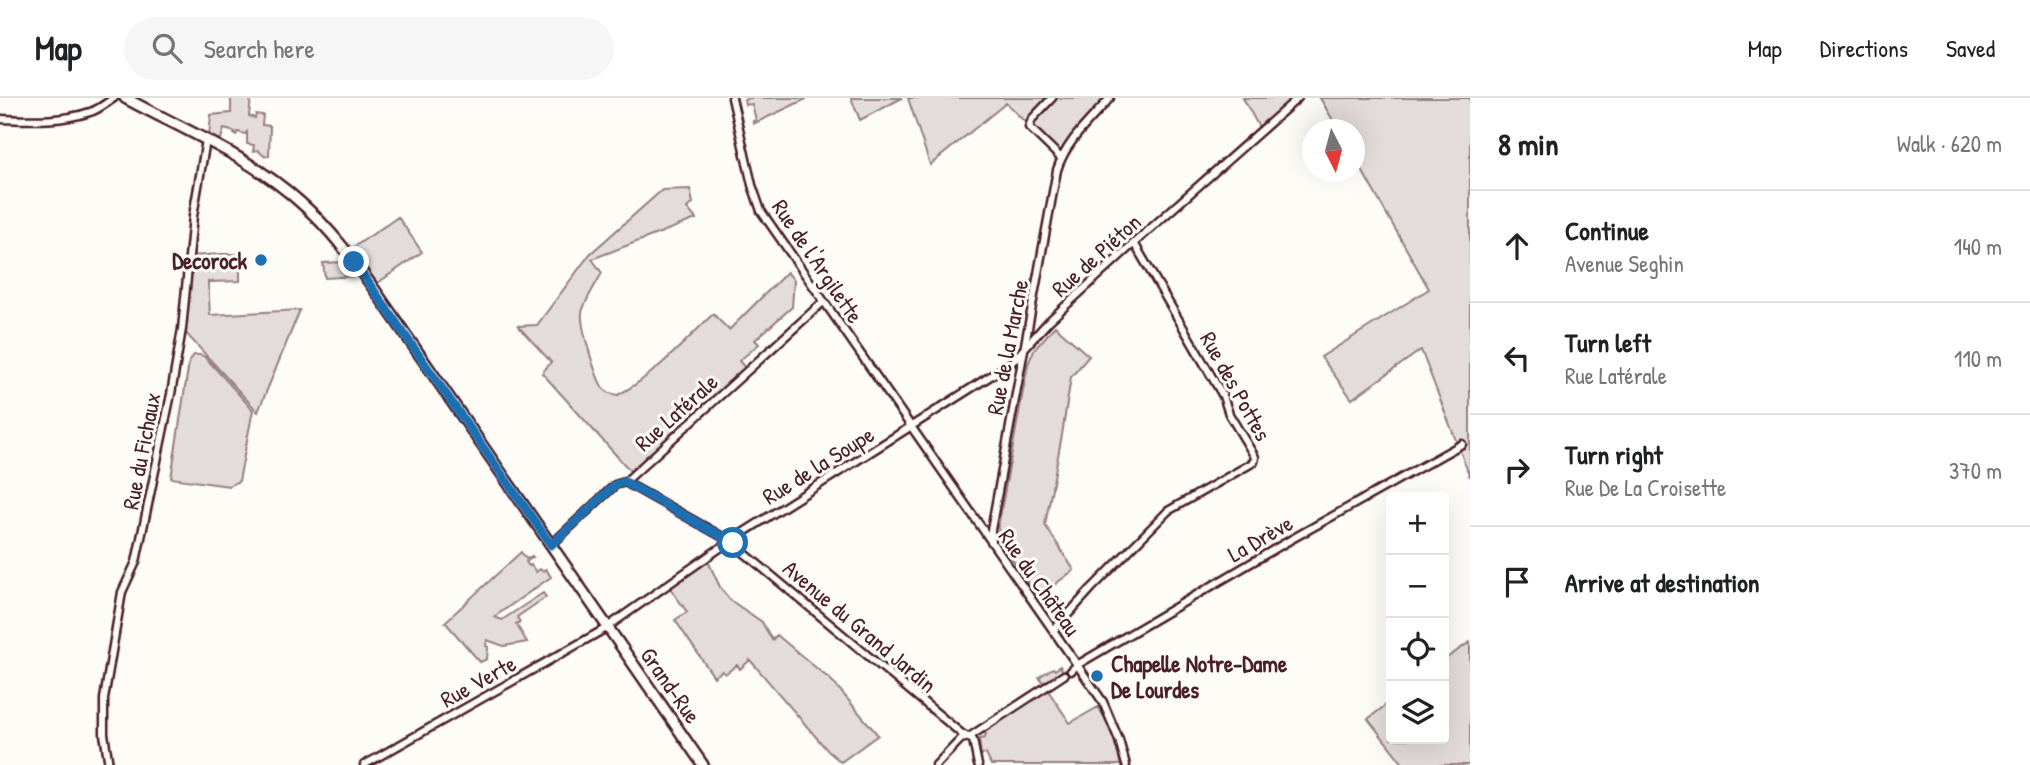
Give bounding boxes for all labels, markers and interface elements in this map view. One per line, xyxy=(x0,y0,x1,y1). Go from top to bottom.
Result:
search box xyxy=(124,17,614,80)
text: Map xyxy=(35,26,82,70)
icon: search xyxy=(148,29,186,67)
text: Search here xyxy=(204,31,315,66)
text: Map xyxy=(1748,32,1782,64)
text: Directions xyxy=(1820,32,1908,64)
text: Saved xyxy=(1946,32,1995,64)
north arrow xyxy=(1302,119,1365,182)
text: 8 min xyxy=(1498,124,1559,164)
text: Walk · 620 m xyxy=(1897,128,2002,159)
street label: Rue de l'Argilette xyxy=(765,193,871,329)
street label: Rue de Piéton xyxy=(1045,207,1147,303)
text: Continue xyxy=(1565,213,1649,248)
icon: ahead xyxy=(1498,227,1536,265)
text: 140 m xyxy=(1954,231,2002,262)
place label: Decorock xyxy=(172,245,247,276)
route end xyxy=(338,246,369,277)
text: Avenue Seghin xyxy=(1565,248,1684,279)
marker: Decorock xyxy=(253,252,269,268)
street label: Rue de la Marche xyxy=(979,277,1035,417)
text: Turn left xyxy=(1565,325,1651,360)
street label: Rue des Pottes xyxy=(1193,326,1279,446)
icon: left xyxy=(1498,339,1536,377)
text: 110 m xyxy=(1954,343,2002,374)
text: Rue Latérale xyxy=(1565,360,1667,391)
street label: Rue Latérale xyxy=(628,366,724,458)
street label: Rue du Fichaux xyxy=(114,390,168,512)
street label: Rue de la Soupe xyxy=(756,418,880,512)
text: Turn right xyxy=(1565,437,1663,472)
icon: right xyxy=(1498,451,1536,489)
text: 370 m xyxy=(1949,455,2002,486)
text: Rue De La Croisette xyxy=(1565,472,1726,503)
map controls xyxy=(1386,492,1449,744)
button: + xyxy=(1386,492,1449,555)
street label: La Drève xyxy=(1222,507,1298,569)
street label: Rue du Château xyxy=(992,522,1088,642)
route start xyxy=(717,527,748,558)
street label: Avenue du Grand Jardin xyxy=(777,553,943,699)
button: − xyxy=(1386,555,1449,618)
icon: arrive xyxy=(1498,563,1536,601)
text: Arrive at destination xyxy=(1565,565,1760,600)
button: locate xyxy=(1386,618,1449,681)
street label: Grand-Rue xyxy=(634,641,708,729)
street label: Rue Verte xyxy=(435,648,521,714)
place label: Chapelle Notre-Dame De Lourdes xyxy=(1111,648,1288,705)
marker: Chapelle Notre-Dame De Lourdes xyxy=(1089,668,1105,684)
button: layers xyxy=(1386,681,1449,744)

